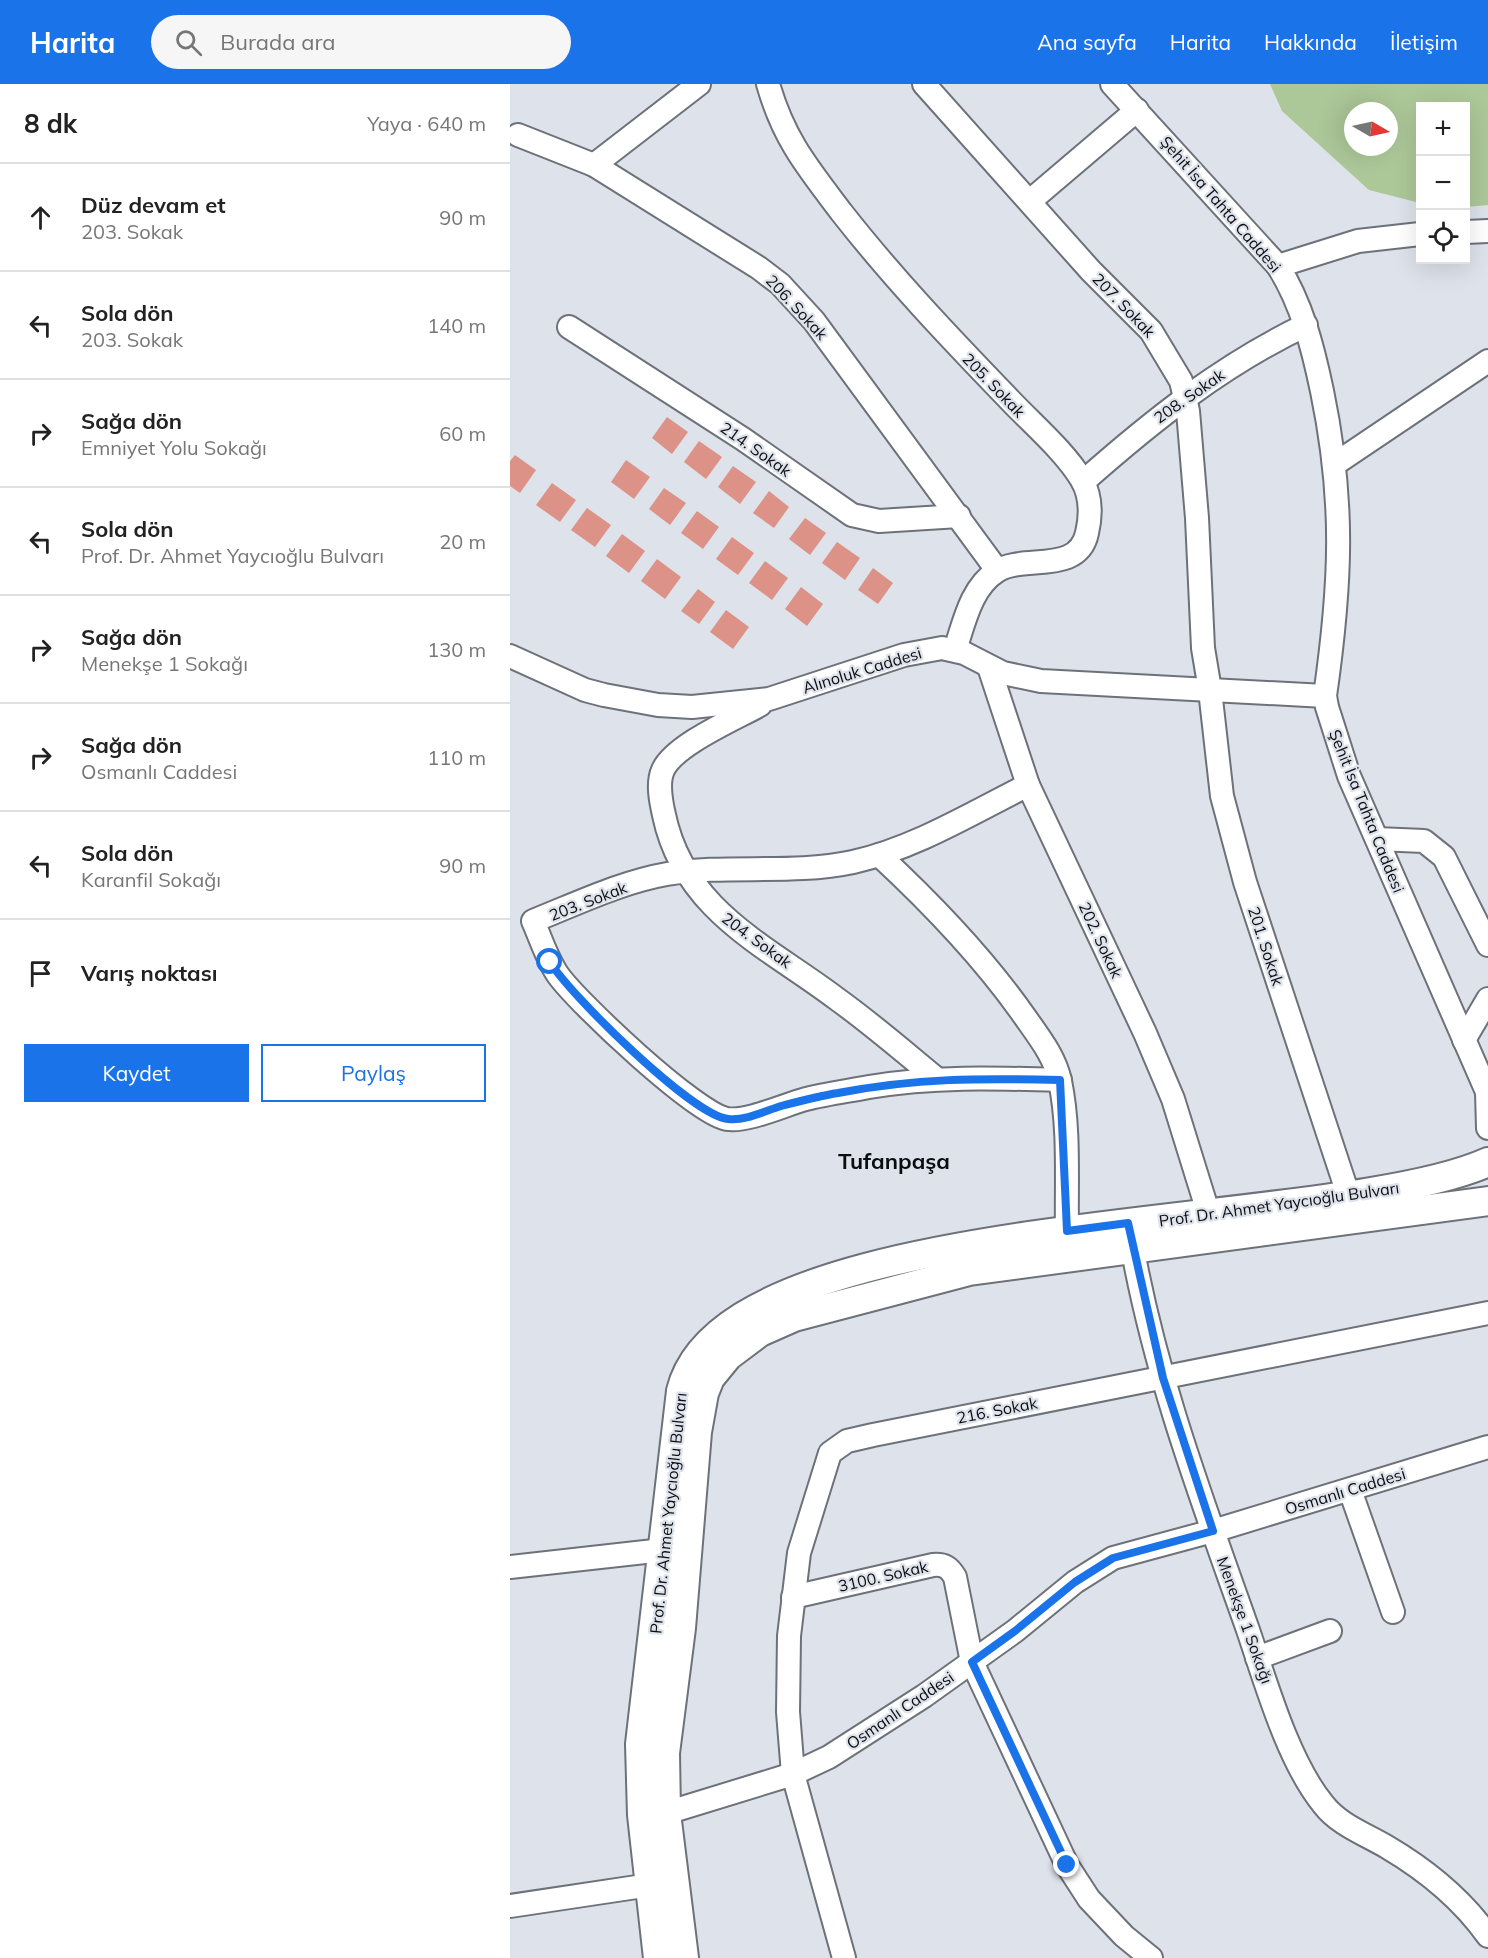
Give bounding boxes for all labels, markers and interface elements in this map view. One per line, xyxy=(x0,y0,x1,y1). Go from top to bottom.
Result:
search box xyxy=(151,15,571,69)
text: Harita xyxy=(30,25,115,60)
icon: search xyxy=(172,26,205,59)
text: Burada ara xyxy=(220,28,335,56)
text: Ana sayfa xyxy=(1037,29,1137,55)
text: Harita xyxy=(1170,29,1231,55)
text: Hakkında xyxy=(1264,29,1357,55)
text: İletişim xyxy=(1390,29,1458,55)
north arrow xyxy=(1344,102,1398,156)
map controls xyxy=(1416,102,1470,264)
button: + xyxy=(1416,102,1470,156)
text: 8 dk xyxy=(24,107,77,140)
text: Yaya · 640 m xyxy=(367,111,486,136)
street label: Şehit İsa Tahta Caddesi xyxy=(1156,132,1286,276)
button: − xyxy=(1416,156,1470,210)
text: Düz devam et xyxy=(81,191,226,219)
icon: ahead xyxy=(24,201,57,234)
text: 90 m xyxy=(439,205,486,230)
button: locate xyxy=(1416,210,1470,264)
text: 203. Sokak xyxy=(81,219,183,244)
street label: 207. Sokak xyxy=(1088,269,1160,342)
street label: 206. Sokak xyxy=(762,270,833,344)
text: Sola dön xyxy=(81,299,174,327)
icon: left xyxy=(24,309,57,342)
text: 140 m xyxy=(427,313,486,338)
text: 203. Sokak xyxy=(81,327,183,352)
street label: 205. Sokak xyxy=(958,349,1030,422)
street label: 208. Sokak xyxy=(1150,364,1229,428)
text: Sağa dön xyxy=(81,407,182,435)
icon: right xyxy=(24,417,57,450)
street label: 214. Sokak xyxy=(717,417,796,481)
text: 60 m xyxy=(439,421,486,446)
text: Emniyet Yolu Sokağı xyxy=(81,435,267,460)
text: Sola dön xyxy=(81,515,174,543)
icon: left xyxy=(24,525,57,558)
text: 20 m xyxy=(439,529,486,554)
text: Prof. Dr. Ahmet Yaycıoğlu Bulvarı xyxy=(81,543,384,568)
text: Sağa dön xyxy=(81,623,182,651)
icon: right xyxy=(24,633,57,666)
text: 130 m xyxy=(427,637,486,662)
street label: Alınoluk Caddesi xyxy=(800,642,924,698)
text: Menekşe 1 Sokağı xyxy=(81,651,248,676)
street label: Şehit İsa Tahta Caddesi xyxy=(1325,726,1409,896)
text: Sağa dön xyxy=(81,731,182,759)
icon: right xyxy=(24,741,57,774)
text: 110 m xyxy=(427,745,486,770)
text: Osmanlı Caddesi xyxy=(81,759,237,784)
text: Sola dön xyxy=(81,839,174,867)
icon: left xyxy=(24,849,57,882)
text: 90 m xyxy=(439,853,486,878)
text: Karanfil Sokağı xyxy=(81,867,221,892)
street label: 203. Sokak xyxy=(546,877,630,925)
street label: 202. Sokak xyxy=(1075,899,1128,982)
street label: 201. Sokak xyxy=(1244,904,1288,989)
street label: 204. Sokak xyxy=(718,908,797,973)
route start xyxy=(536,948,562,974)
icon: arrive xyxy=(24,957,57,990)
text: Varış noktası xyxy=(81,959,217,987)
button: Kaydet xyxy=(24,1044,249,1102)
button: Paylaş xyxy=(261,1044,486,1102)
district label: Tufanpaşa xyxy=(838,1147,950,1175)
street label: Prof. Dr. Ahmet Yaycıoğlu Bulvarı xyxy=(1158,1177,1400,1231)
street label: Prof. Dr. Ahmet Yaycıoğlu Bulvarı xyxy=(645,1391,691,1635)
street label: 216. Sokak xyxy=(955,1392,1040,1428)
street label: Osmanlı Caddesi xyxy=(1282,1463,1408,1519)
street label: Menekşe 1 Sokağı xyxy=(1213,1554,1277,1686)
street label: 3100. Sokak xyxy=(836,1556,930,1596)
street label: Osmanlı Caddesi xyxy=(843,1667,957,1753)
route end xyxy=(1053,1851,1079,1877)

